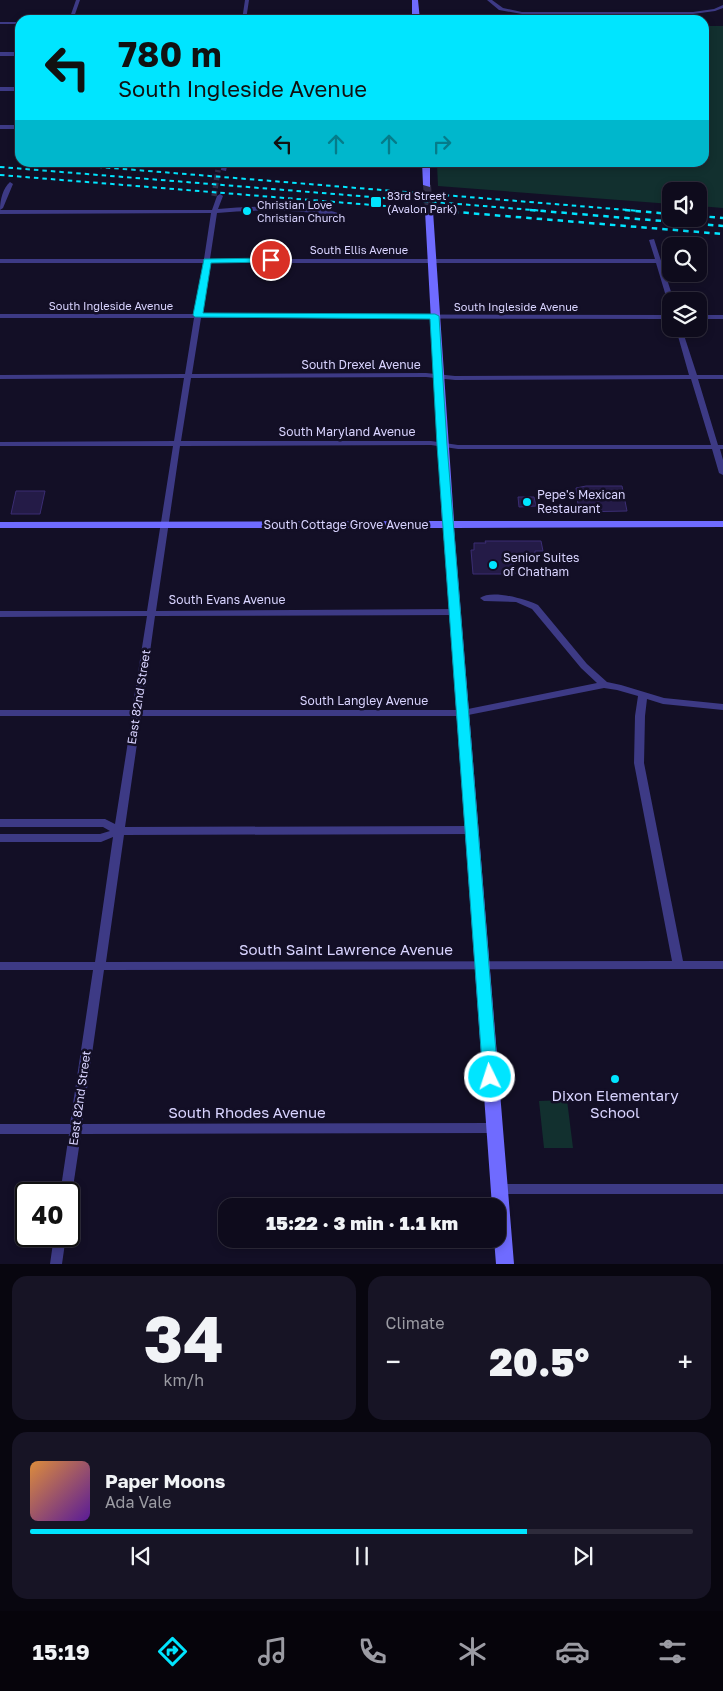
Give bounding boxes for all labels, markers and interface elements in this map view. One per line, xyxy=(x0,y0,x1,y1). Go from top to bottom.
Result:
text: 780 m xyxy=(118,33,222,75)
icon: left xyxy=(35,35,100,100)
text: South Ingleside Avenue xyxy=(118,75,367,102)
icon: left xyxy=(269,130,297,158)
icon: ahead xyxy=(322,130,350,158)
icon: ahead xyxy=(375,130,403,158)
icon: right xyxy=(428,130,456,158)
map controls xyxy=(662,182,707,337)
button: sound xyxy=(662,182,707,227)
place label: 83rd Street (Avalon Park) xyxy=(387,189,457,215)
marker: 83rd Street (Avalon Park) xyxy=(369,195,383,209)
place label: Christian Love Christian Church xyxy=(257,198,345,224)
marker: Christian Love Christian Church xyxy=(241,205,253,217)
button: search xyxy=(662,237,707,282)
pin xyxy=(250,239,292,281)
street label: South Ellis Avenue xyxy=(310,243,408,256)
icon: arrive xyxy=(257,246,285,274)
button: layers xyxy=(662,292,707,337)
street label: South Ingleside Avenue xyxy=(49,299,173,312)
street label: South Ingleside Avenue xyxy=(454,300,578,313)
street label: South Drexel Avenue xyxy=(301,357,421,372)
street label: South Maryland Avenue xyxy=(279,424,415,439)
place label: Pepe's Mexican Restaurant xyxy=(537,487,625,516)
marker: Pepe's Mexican Restaurant xyxy=(521,496,533,508)
street label: South Cottage Grove Avenue xyxy=(263,517,429,532)
place label: Senior Suites of Chatham xyxy=(503,550,579,579)
marker: Senior Suites of Chatham xyxy=(487,559,499,571)
street label: South Evans Avenue xyxy=(169,592,285,607)
street label: East 82nd Street xyxy=(124,648,153,745)
street label: South Langley Avenue xyxy=(300,693,428,708)
street label: South Saint Lawrence Avenue xyxy=(239,940,453,958)
street label: East 82nd Street xyxy=(65,1049,94,1146)
position arrow xyxy=(463,1050,515,1102)
marker: Dixon Elementary School xyxy=(609,1073,621,1085)
place label: Dixon Elementary School xyxy=(551,1086,679,1121)
street label: South Rhodes Avenue xyxy=(168,1103,326,1121)
speed limit sign: 40 xyxy=(15,1182,80,1247)
text: 15:22 · 3 min · 1.1 km xyxy=(266,1211,458,1234)
text: 34 xyxy=(144,1298,224,1376)
text: Climate xyxy=(386,1313,445,1333)
text: 20.5° xyxy=(489,1339,589,1384)
text: − xyxy=(386,1345,401,1378)
text: + xyxy=(678,1345,693,1378)
text: km/h xyxy=(163,1370,204,1390)
text: Paper Moons xyxy=(105,1469,225,1492)
text: Ada Vale xyxy=(105,1492,171,1512)
icon: previous xyxy=(127,1542,155,1570)
icon: pause xyxy=(348,1542,376,1570)
icon: next xyxy=(569,1542,597,1570)
icon: directions xyxy=(155,1634,190,1669)
icon: music xyxy=(255,1634,290,1669)
icon: phone xyxy=(355,1634,390,1669)
icon: climate xyxy=(455,1634,490,1669)
icon: car xyxy=(555,1634,590,1669)
icon: filters xyxy=(655,1634,690,1669)
text: 15:19 xyxy=(33,1638,90,1665)

